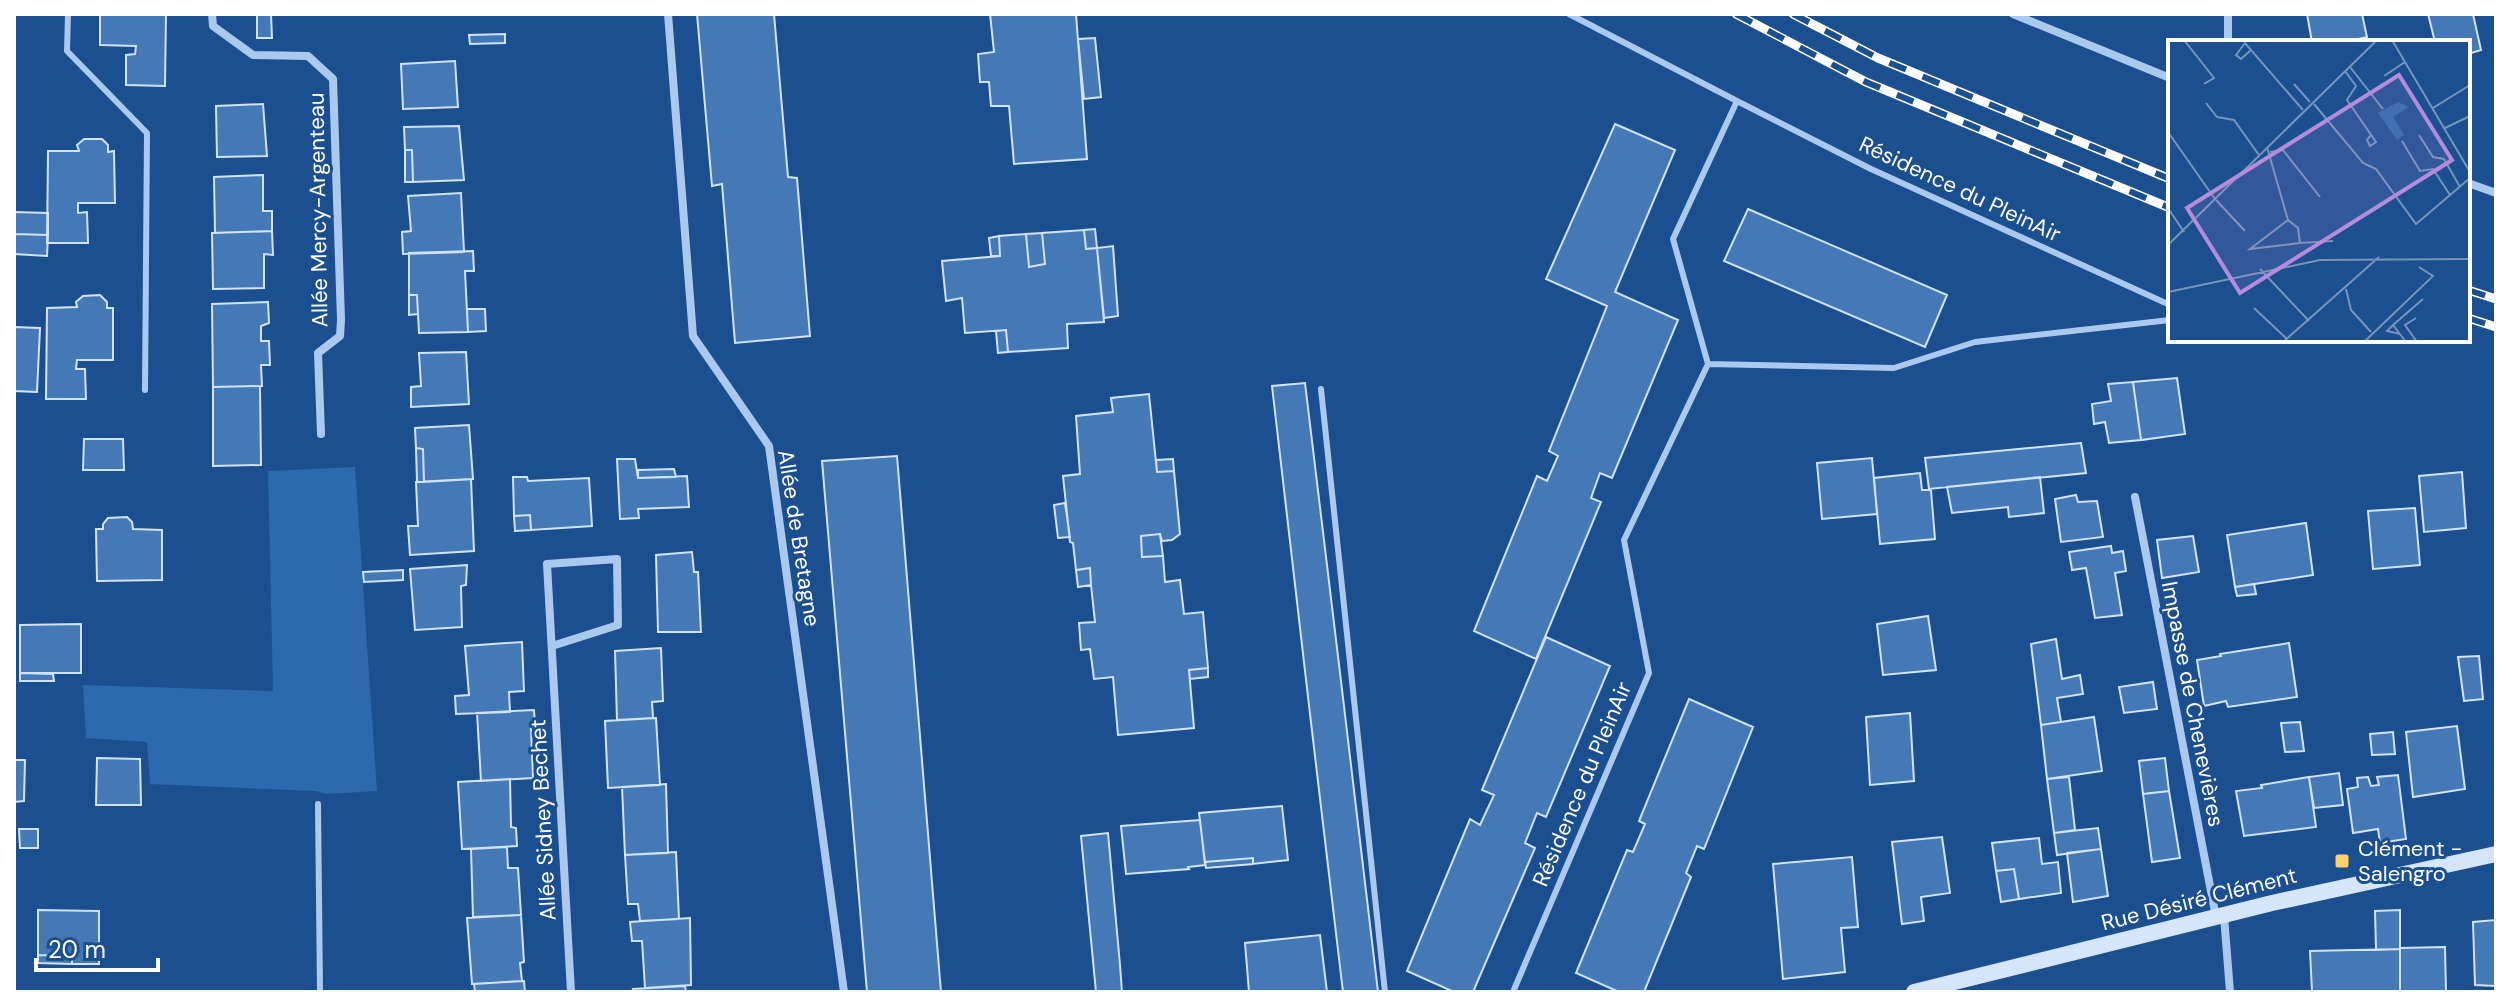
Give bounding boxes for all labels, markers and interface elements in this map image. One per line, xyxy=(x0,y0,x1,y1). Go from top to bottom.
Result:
inset map xyxy=(2168,40,2470,342)
street label: Allée Mercy-Argenteau xyxy=(301,92,335,328)
street label: Résidence du PleinAir xyxy=(1854,129,2066,249)
street label: Allée de Bretagne xyxy=(771,448,827,628)
street label: Impasse de Chenevières xyxy=(2155,579,2231,829)
street label: Résidence du PleinAir xyxy=(1526,677,1638,891)
street label: Allée Sidney Bechet xyxy=(523,719,563,921)
place label: Clément - Salengro xyxy=(2358,834,2462,888)
marker: Clément - Salengro xyxy=(2333,852,2351,870)
street label: Rue Désiré Clément xyxy=(2098,861,2300,937)
scale bar xyxy=(36,922,158,972)
text: 20 m xyxy=(48,934,106,965)

